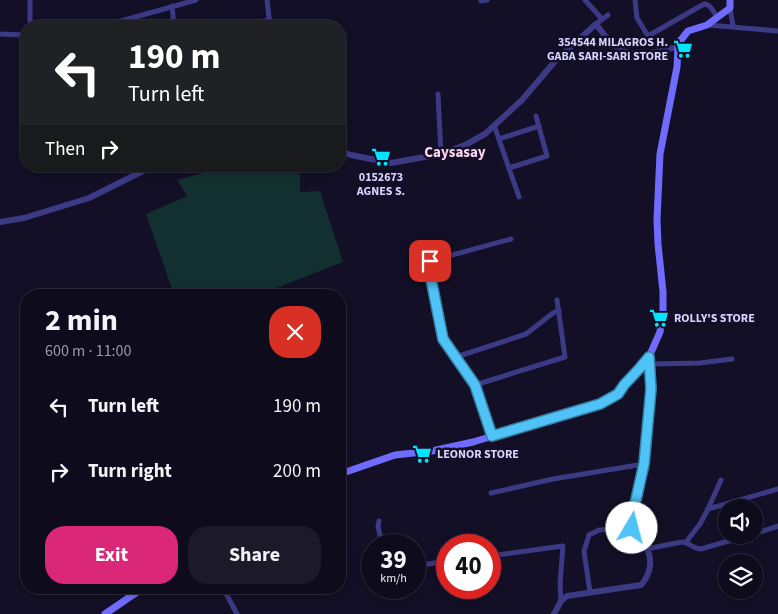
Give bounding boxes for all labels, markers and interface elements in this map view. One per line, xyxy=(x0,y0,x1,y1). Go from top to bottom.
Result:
text: 190 m xyxy=(128,32,220,82)
place label: 354544 MILAGROS H. GABA SARI-SARI STORE xyxy=(547,34,668,65)
supermarket icon: 354544 MILAGROS H. GABA SARI-SARI STORE xyxy=(672,38,694,60)
icon: left xyxy=(45,40,110,105)
text: Turn left xyxy=(128,78,204,110)
icon: right xyxy=(95,135,123,163)
text: Then xyxy=(45,136,85,163)
district label: Caysasay xyxy=(424,142,486,163)
supermarket icon: 0152673 AGNES S. xyxy=(370,146,392,168)
place label: 0152673 AGNES S. xyxy=(356,169,405,200)
pin xyxy=(409,240,451,282)
icon: arrive xyxy=(416,247,444,275)
text: 2 min xyxy=(45,299,118,342)
button: close xyxy=(269,306,321,358)
supermarket icon: ROLLY'S STORE xyxy=(648,307,670,329)
place label: ROLLY'S STORE xyxy=(674,310,755,327)
text: 600 m · 11:00 xyxy=(45,340,132,362)
icon: left xyxy=(45,393,73,421)
text: Turn left xyxy=(88,393,159,420)
text: 190 m xyxy=(273,393,321,420)
supermarket icon: LEONOR STORE xyxy=(411,443,433,465)
place label: LEONOR STORE xyxy=(437,446,519,463)
icon: right xyxy=(45,458,73,486)
text: Turn right xyxy=(88,458,172,485)
text: 200 m xyxy=(273,458,321,485)
map controls xyxy=(718,499,763,599)
button: sound xyxy=(718,499,763,544)
position arrow xyxy=(605,501,657,553)
button: Exit xyxy=(45,526,178,584)
button: Share xyxy=(188,526,321,584)
speed limit sign: 40 xyxy=(436,534,501,599)
text: 39 xyxy=(380,542,407,578)
button: layers xyxy=(718,554,763,599)
text: km/h xyxy=(380,570,407,587)

